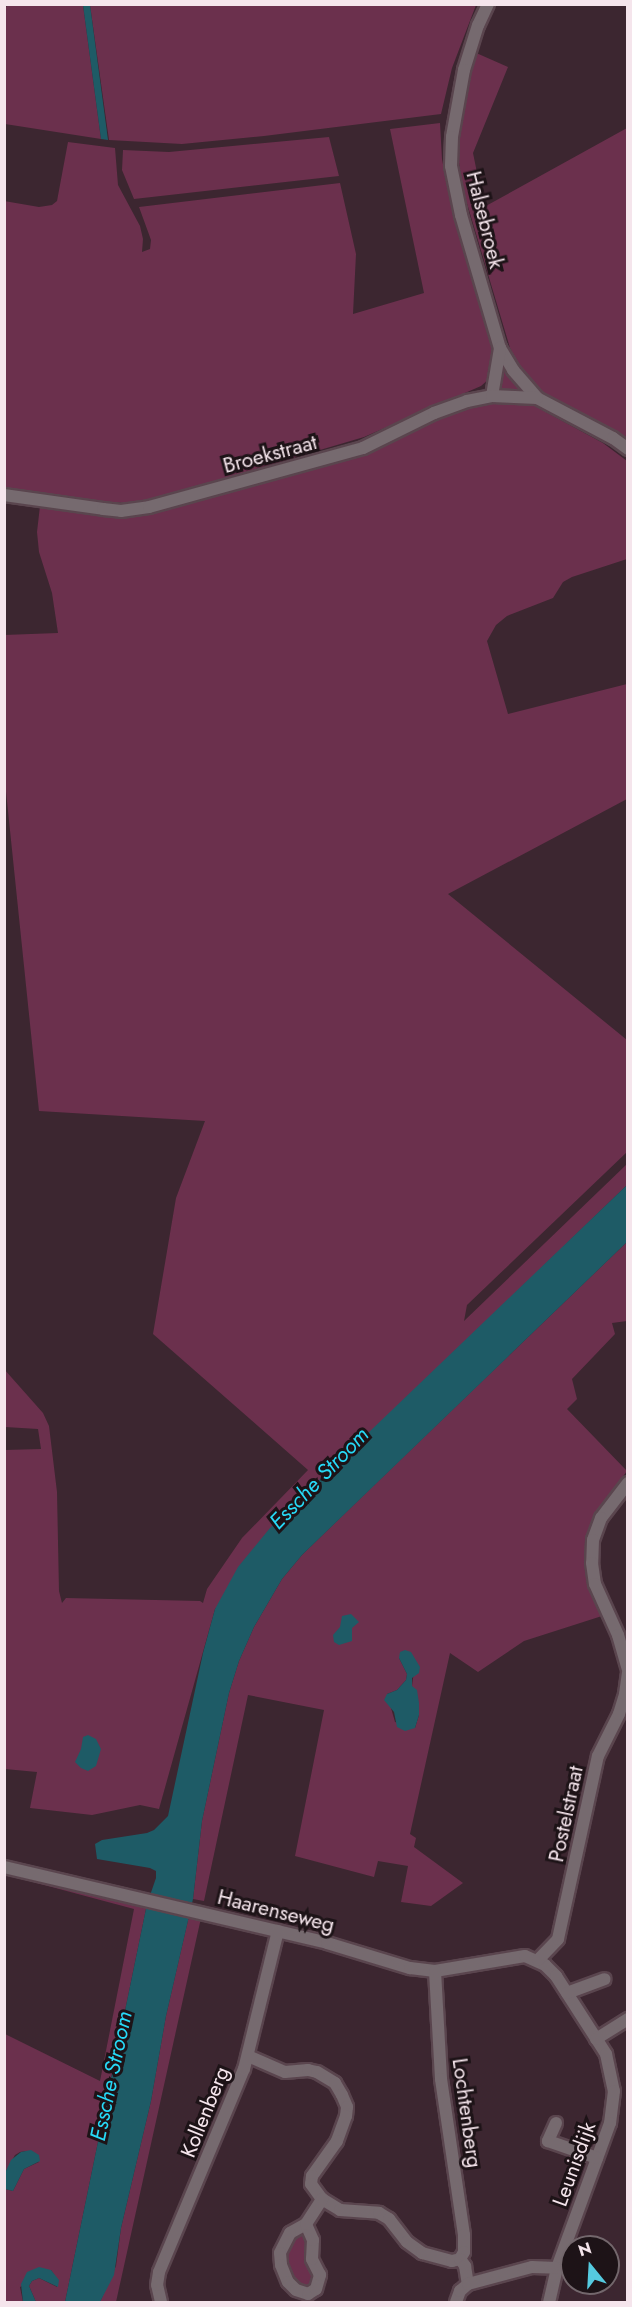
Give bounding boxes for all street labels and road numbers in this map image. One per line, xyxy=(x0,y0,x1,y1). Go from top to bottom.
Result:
street label: Halsebroek xyxy=(461,169,509,271)
street label: Broekstraat xyxy=(220,429,320,479)
street label: Postelstraat xyxy=(544,1764,588,1864)
street label: Haarenseweg xyxy=(215,1884,337,1938)
street label: Lochtenberg xyxy=(447,2057,487,2169)
street label: Kollenberg xyxy=(175,2063,235,2161)
street label: Leunisdijk xyxy=(547,2118,601,2210)

